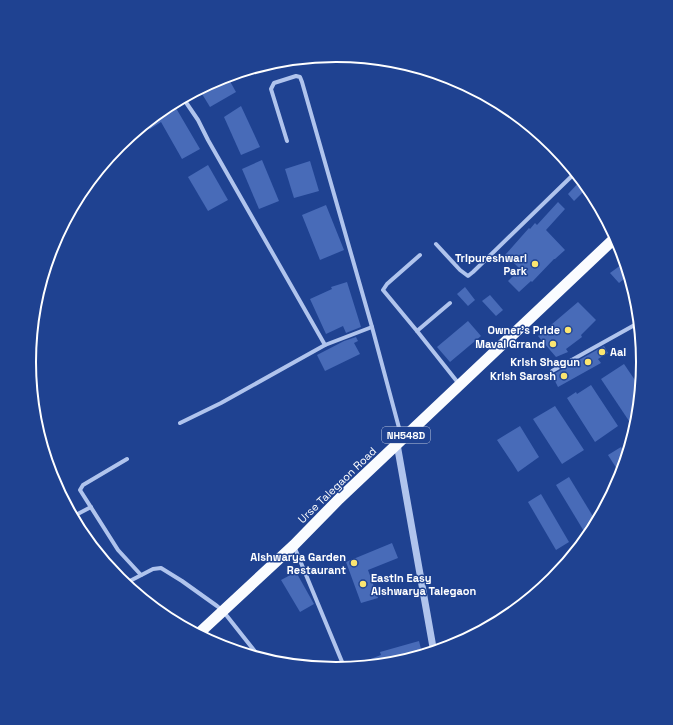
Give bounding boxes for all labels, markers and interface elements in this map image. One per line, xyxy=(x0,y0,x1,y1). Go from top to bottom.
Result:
place label: Tripureshwari Park xyxy=(455,251,528,278)
marker: Tripureshwari Park xyxy=(530,259,540,269)
place label: Owner's Pride xyxy=(487,323,560,337)
marker: Owner's Pride xyxy=(563,325,573,335)
place label: Maval Grrand xyxy=(475,337,545,351)
marker: Maval Grrand xyxy=(548,339,558,349)
place label: Aai xyxy=(610,345,626,359)
marker: Aai xyxy=(597,347,607,357)
place label: Krish Shagun xyxy=(510,355,580,369)
marker: Krish Shagun xyxy=(583,357,593,367)
place label: Krish Sarosh xyxy=(490,369,556,383)
marker: Krish Sarosh xyxy=(559,371,569,381)
road number: NH548D xyxy=(382,427,430,443)
street label: Urse Talegaon Road xyxy=(295,444,379,526)
place label: Aishwarya Garden Restaurant xyxy=(250,550,346,577)
marker: Aishwarya Garden Restaurant xyxy=(349,558,359,568)
place label: Eastin Easy Aishwarya Talegaon xyxy=(371,571,477,598)
marker: Eastin Easy Aishwarya Talegaon xyxy=(358,579,368,589)

